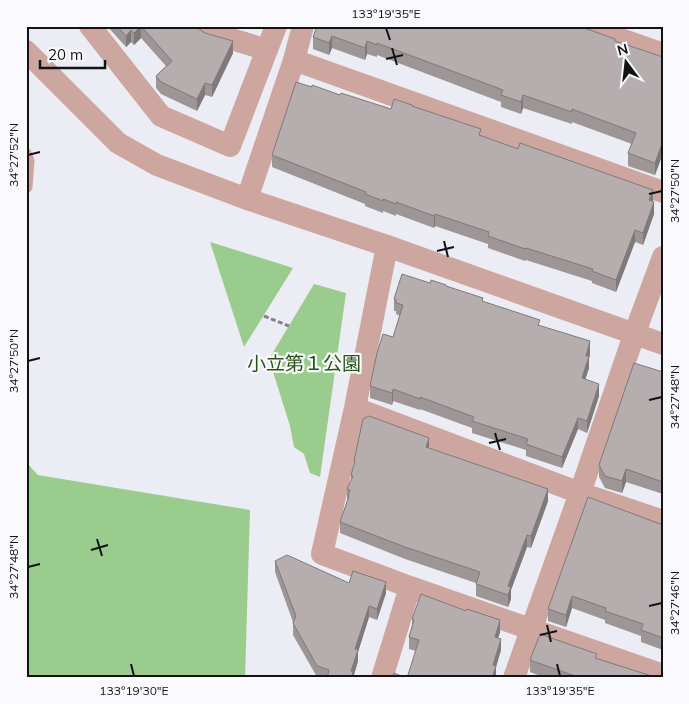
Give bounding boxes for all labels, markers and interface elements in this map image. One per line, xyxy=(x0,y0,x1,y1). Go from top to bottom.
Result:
text: 133°19'35"E xyxy=(351,6,421,21)
scale bar xyxy=(40,38,105,70)
north arrow xyxy=(602,38,652,88)
text: N xyxy=(615,39,630,60)
text: 20 m xyxy=(48,45,83,64)
text: 34°27'52"N xyxy=(6,123,21,187)
text: 34°27'50"N xyxy=(667,159,682,223)
text: 34°27'50"N xyxy=(6,329,21,393)
park label: 小立第１公園 xyxy=(247,351,361,375)
text: 34°27'48"N xyxy=(667,365,682,429)
text: 34°27'48"N xyxy=(6,535,21,599)
text: 34°27'46"N xyxy=(667,571,682,635)
text: 133°19'30"E xyxy=(99,683,169,698)
text: 133°19'35"E xyxy=(525,683,595,698)

